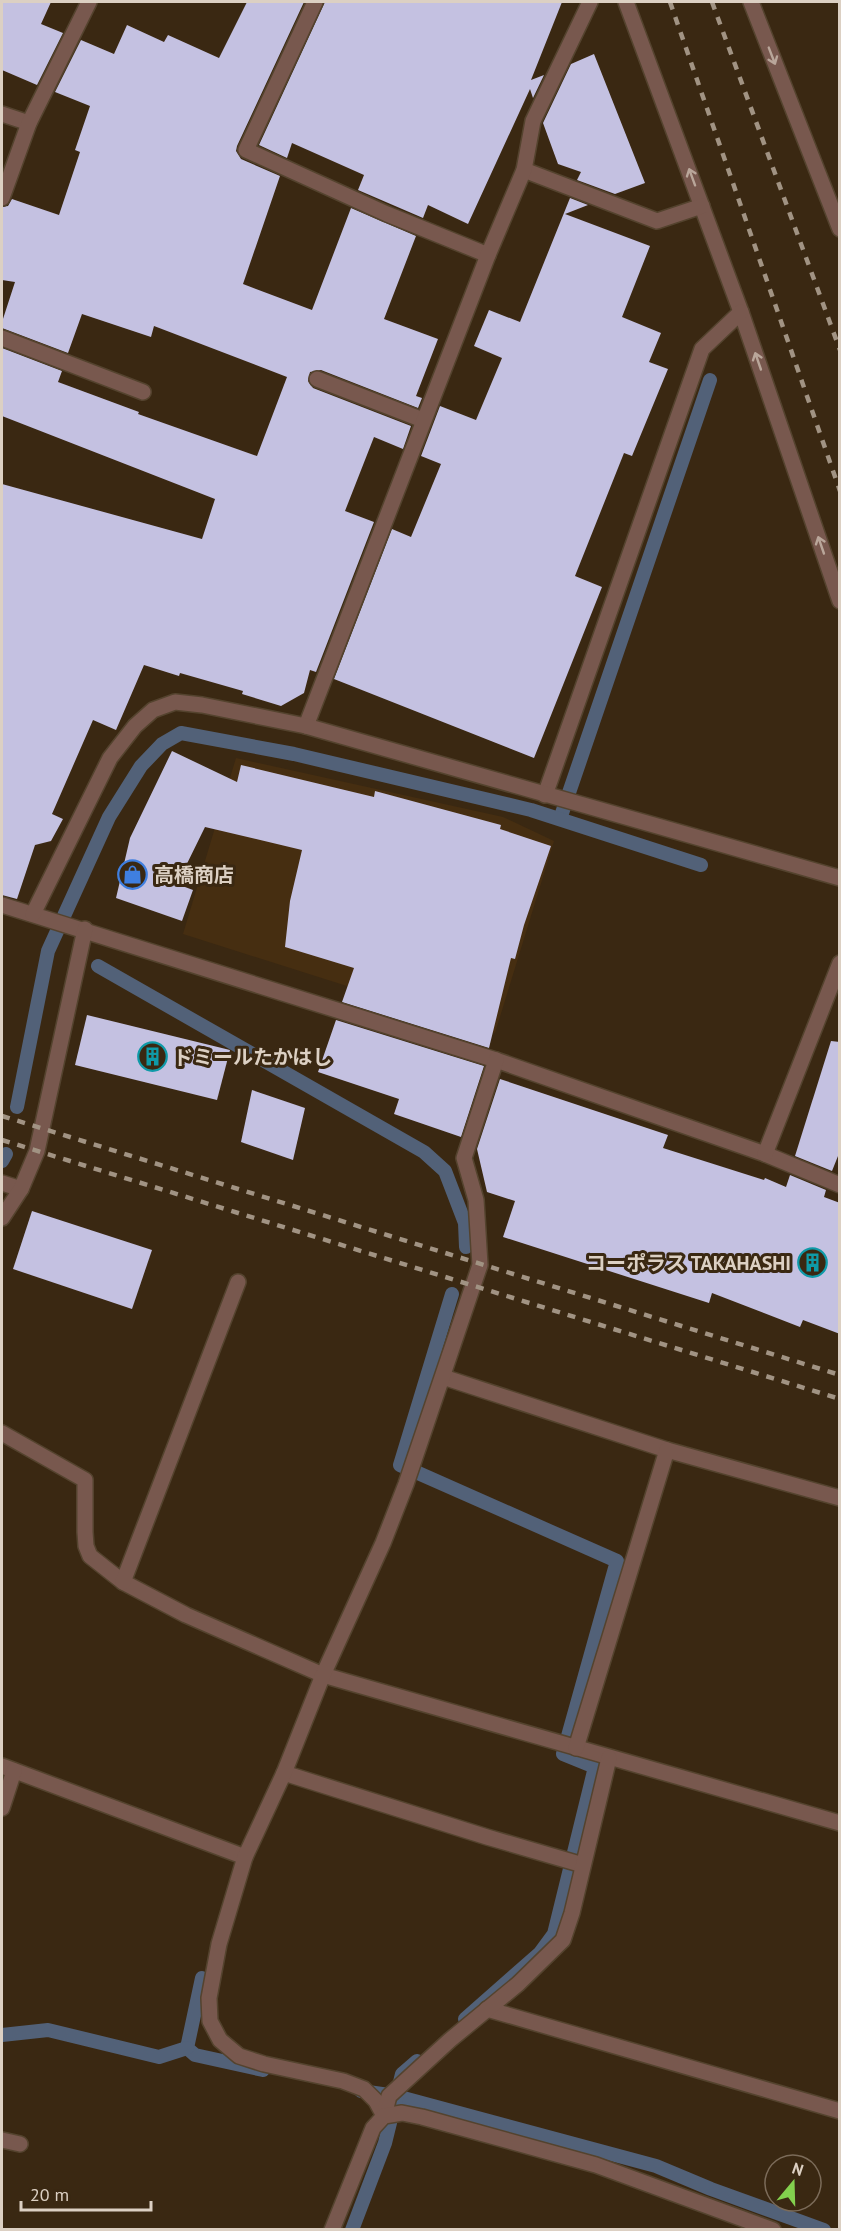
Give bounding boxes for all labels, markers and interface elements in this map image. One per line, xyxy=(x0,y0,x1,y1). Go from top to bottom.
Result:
one-way arrow xyxy=(767,46,778,65)
one-way arrow xyxy=(685,169,696,187)
one-way arrow xyxy=(752,352,763,371)
one-way arrow xyxy=(814,536,825,555)
shop icon: 高橋商店 xyxy=(117,859,149,891)
place label: 高橋商店 xyxy=(154,862,234,888)
building icon: ドミールたかはし xyxy=(136,1041,168,1073)
place label: ドミールたかはし xyxy=(173,1044,332,1070)
building icon: コーポラス TAKAHASHI xyxy=(796,1247,828,1279)
place label: コーポラス TAKAHASHI xyxy=(586,1250,791,1276)
north arrow xyxy=(763,2153,823,2213)
text: N xyxy=(790,2158,806,2180)
scale bar xyxy=(21,2174,152,2212)
text: 20 m xyxy=(30,2183,69,2206)

